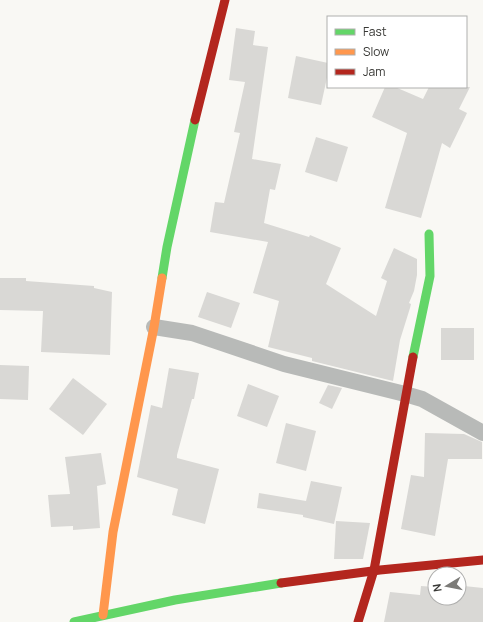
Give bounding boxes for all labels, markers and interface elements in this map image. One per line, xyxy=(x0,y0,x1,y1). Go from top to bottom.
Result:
legend xyxy=(327,16,467,88)
text: Fast xyxy=(363,23,387,40)
text: Slow xyxy=(363,43,389,60)
text: Jam xyxy=(363,63,385,80)
north arrow xyxy=(427,566,467,606)
text: N xyxy=(429,583,445,593)

